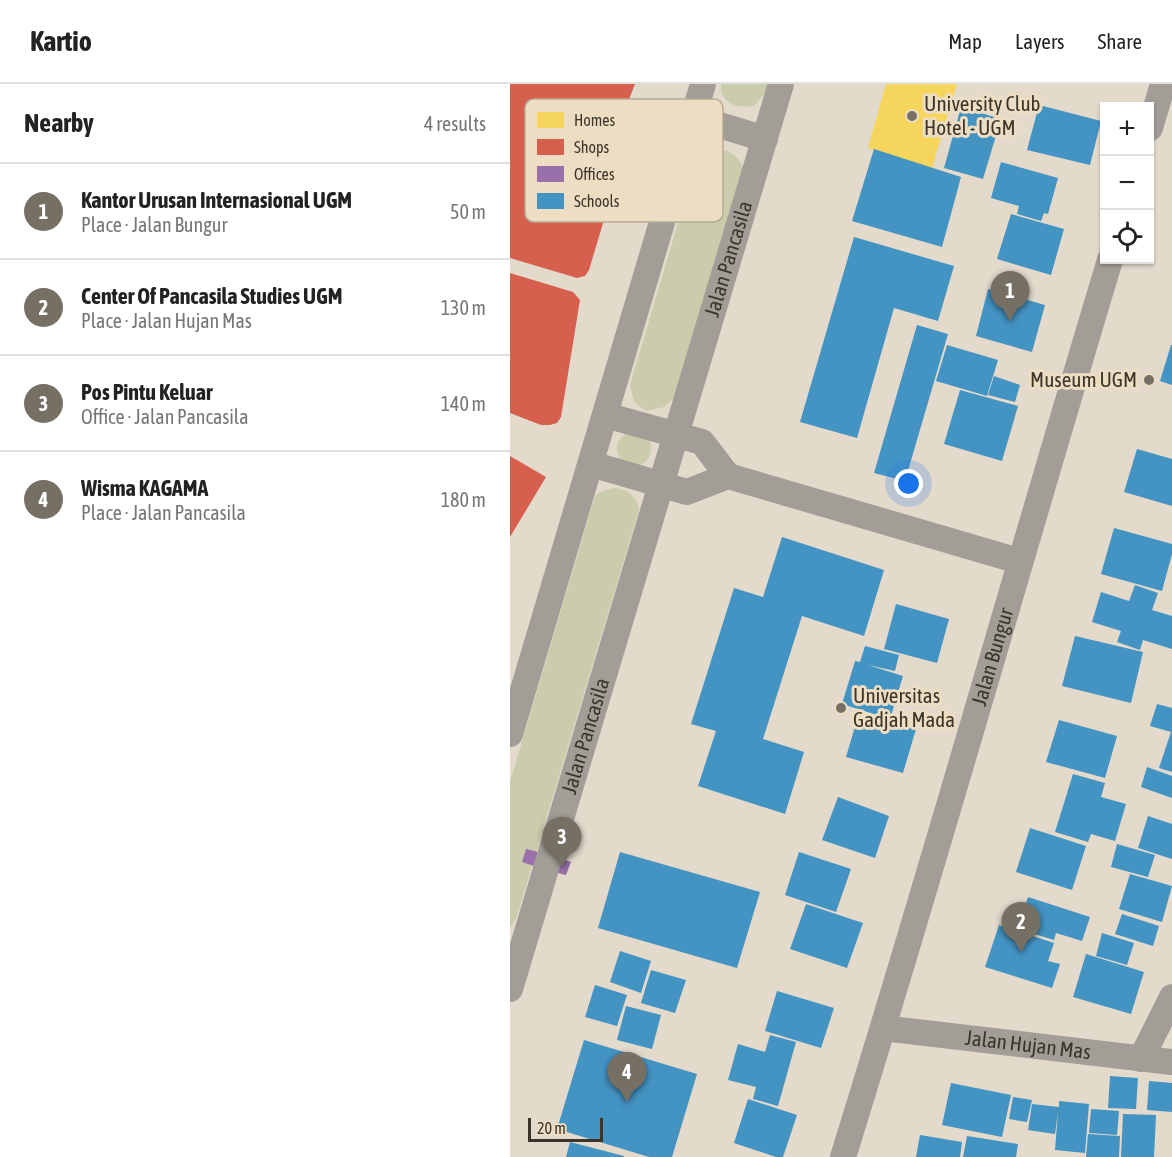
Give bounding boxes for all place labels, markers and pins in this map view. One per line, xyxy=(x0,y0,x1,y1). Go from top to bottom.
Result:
place label: University Club Hotel - UGM xyxy=(924,91,1041,139)
marker: University Club Hotel - UGM xyxy=(905,109,919,123)
pin: 1 xyxy=(990,272,1030,321)
place label: Museum UGM xyxy=(1030,367,1137,391)
marker: Museum UGM xyxy=(1142,373,1156,387)
place label: Universitas Gadjah Mada xyxy=(853,683,955,731)
marker: Universitas Gadjah Mada xyxy=(834,701,848,715)
pin: 3 xyxy=(542,818,582,867)
pin: 2 xyxy=(1002,902,1040,952)
pin: 4 xyxy=(608,1052,646,1102)

